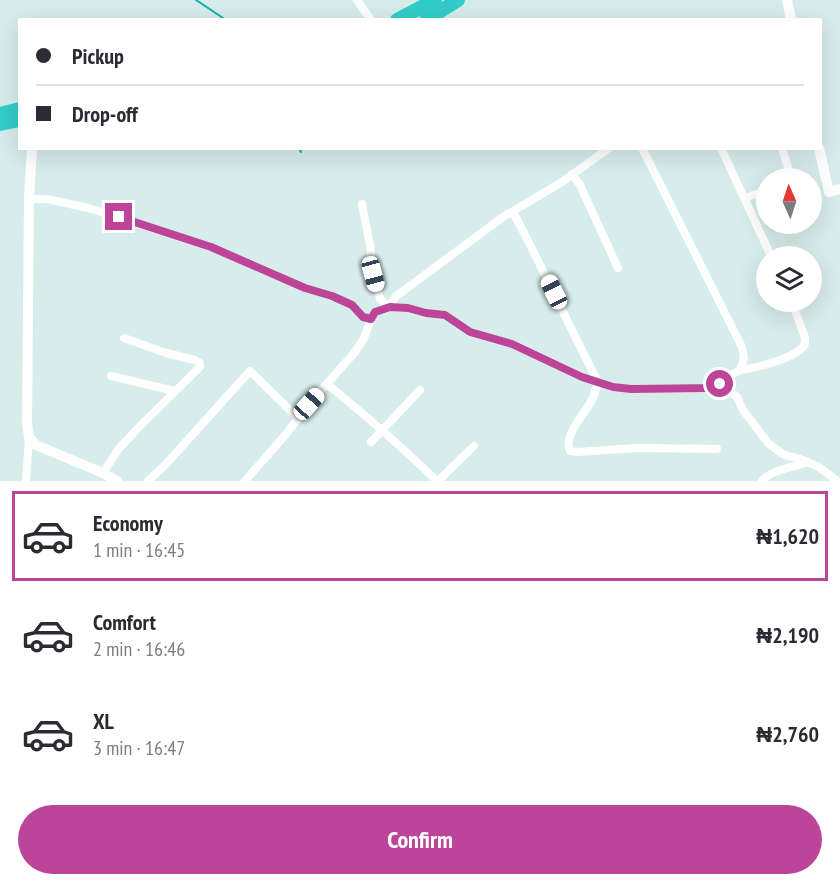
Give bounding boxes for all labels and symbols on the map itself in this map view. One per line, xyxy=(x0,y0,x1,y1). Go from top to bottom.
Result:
north arrow xyxy=(756,168,822,234)
route end xyxy=(105,203,132,230)
car xyxy=(360,254,386,294)
car xyxy=(538,272,570,312)
route start xyxy=(706,370,733,397)
car xyxy=(290,385,328,423)

